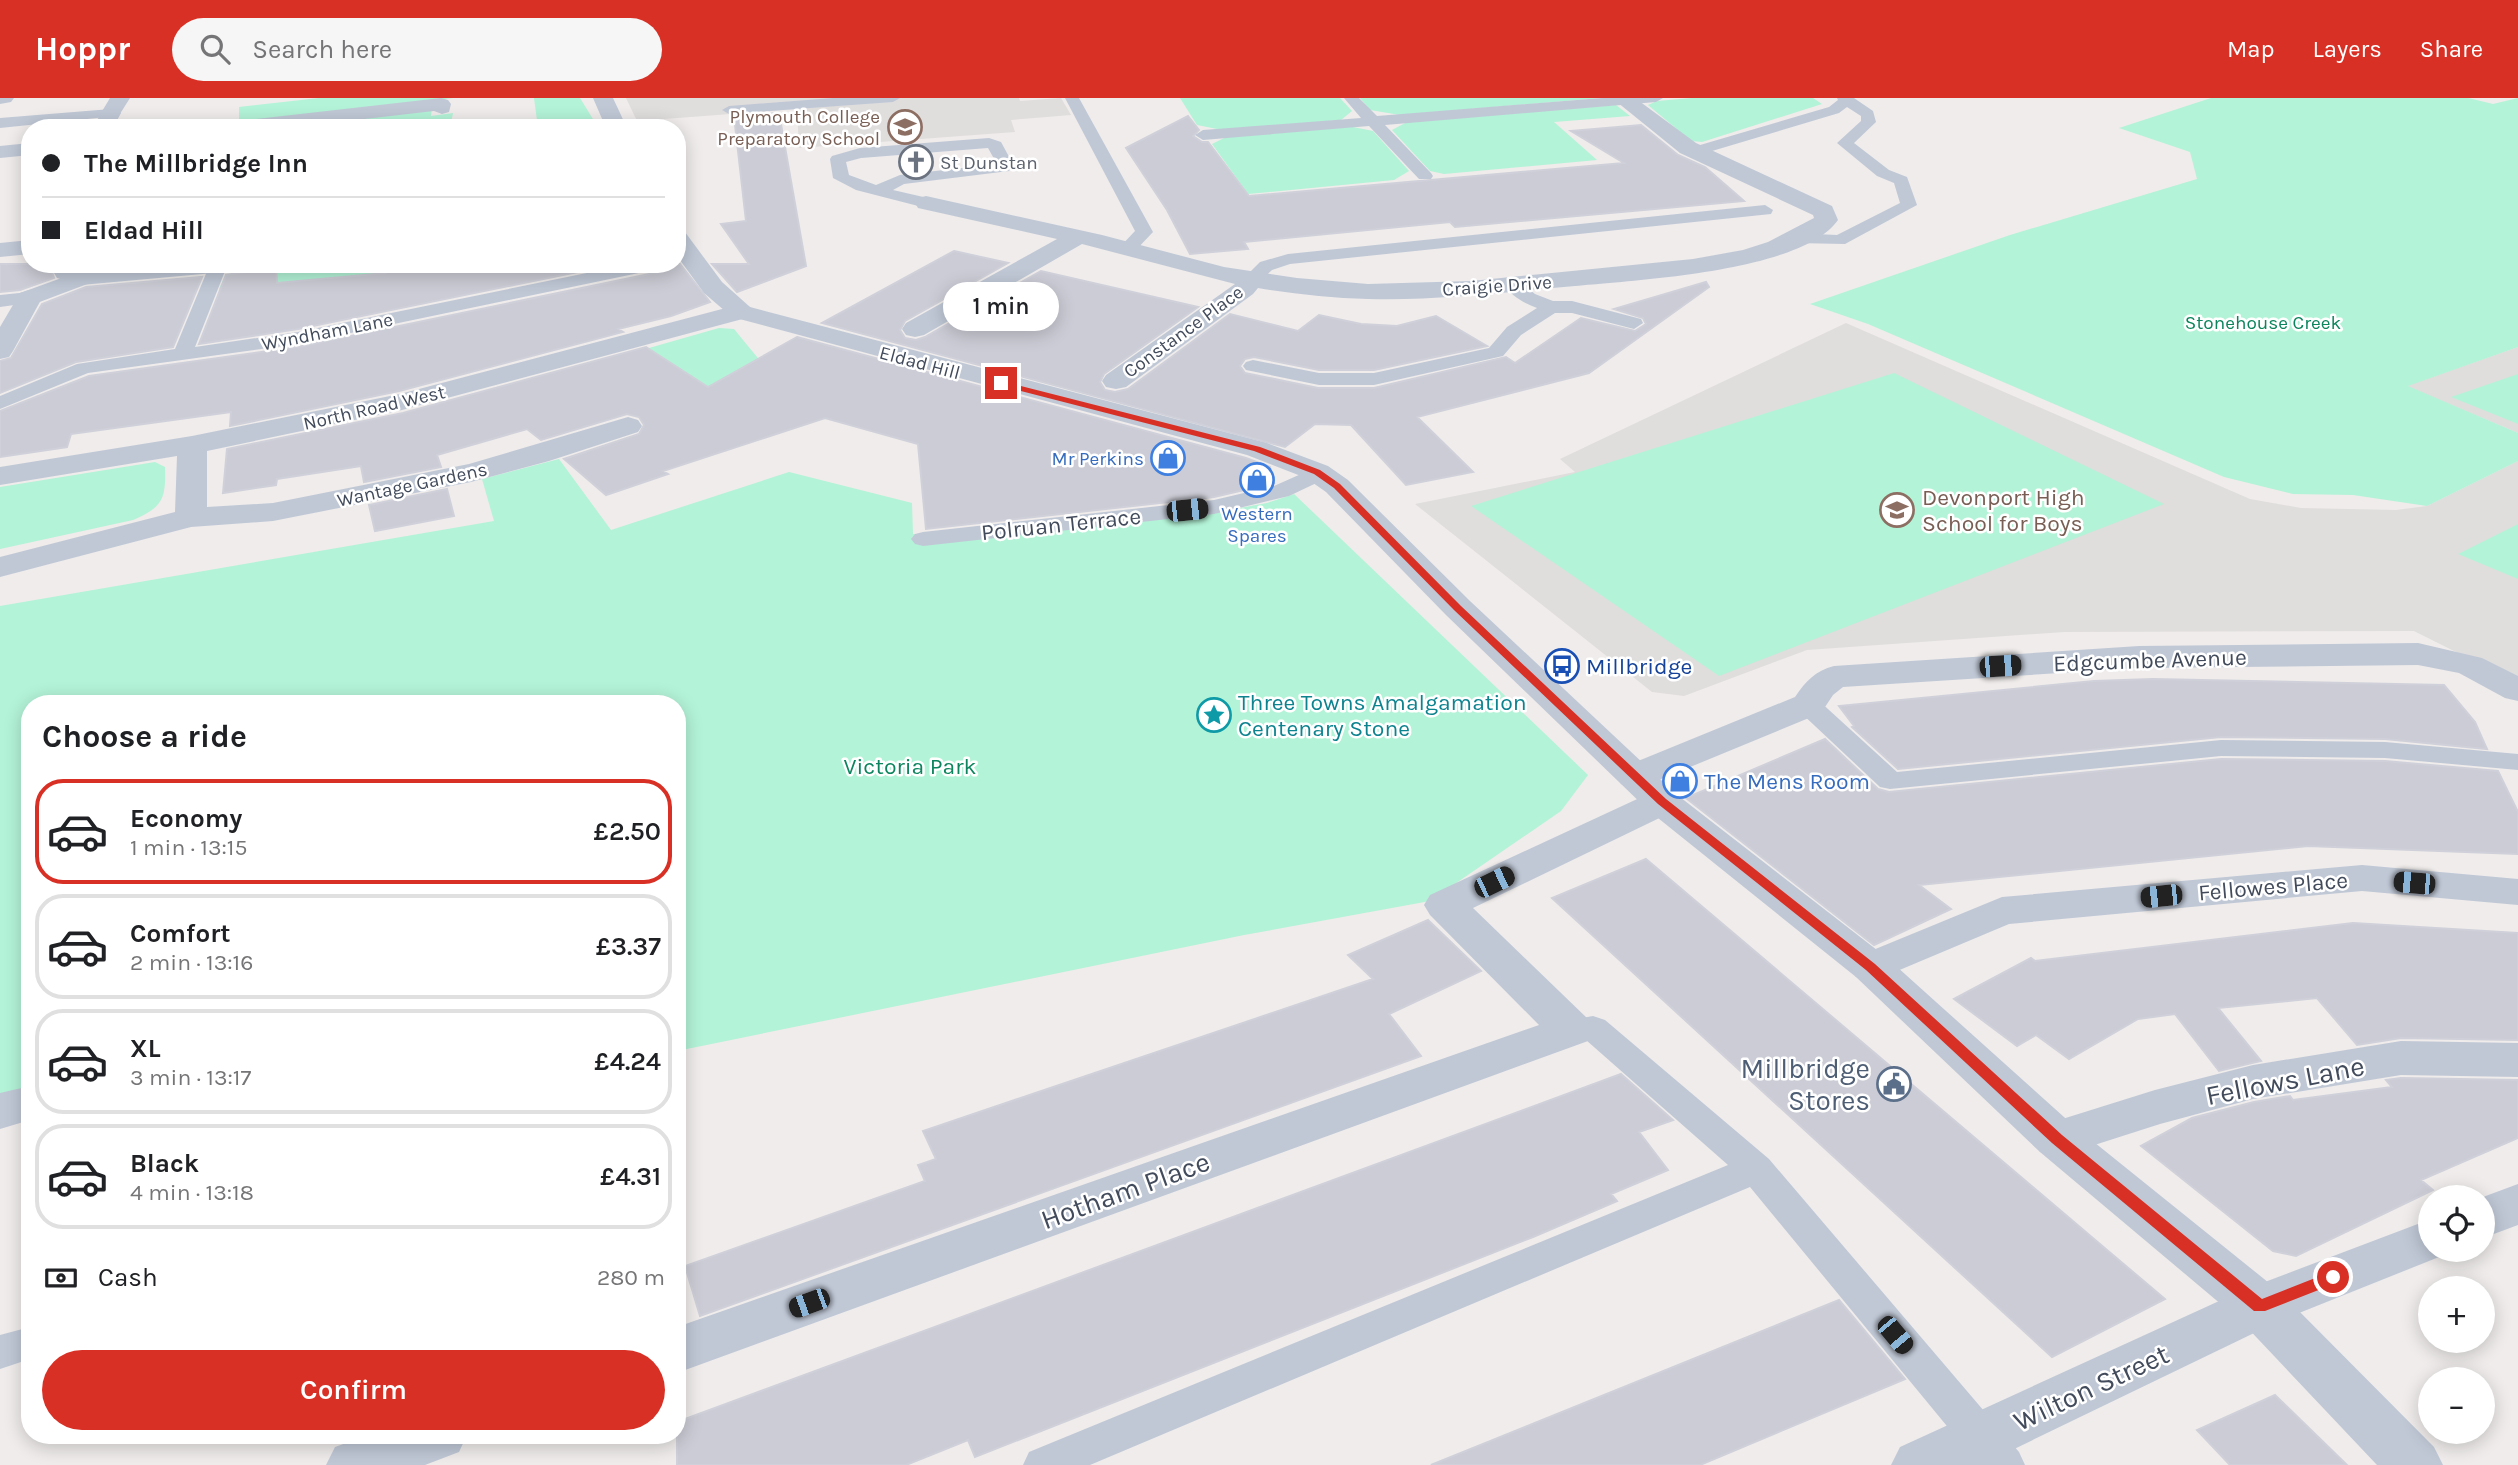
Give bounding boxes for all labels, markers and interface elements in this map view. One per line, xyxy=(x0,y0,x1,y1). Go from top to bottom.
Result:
search box xyxy=(172,18,662,81)
text: Hoppr xyxy=(35,30,130,68)
icon: search xyxy=(196,30,234,68)
text: Search here xyxy=(252,34,392,65)
text: Map xyxy=(2227,35,2275,63)
text: Layers xyxy=(2313,35,2382,63)
text: Share xyxy=(2420,35,2483,63)
place label: Plymouth College Preparatory School xyxy=(717,106,880,150)
school or university icon: Plymouth College Preparatory School xyxy=(886,108,924,146)
church icon: St Dunstan xyxy=(897,143,935,181)
text: The Millbridge Inn xyxy=(84,148,308,179)
place label: St Dunstan xyxy=(940,152,1038,174)
text: Eldad Hill xyxy=(84,215,204,246)
street label: Craigie Drive xyxy=(1442,271,1553,301)
street label: Constance Place xyxy=(1119,281,1248,383)
callout: 1 min xyxy=(943,282,1059,330)
text: 1 min xyxy=(972,293,1030,320)
street label: Wyndham Lane xyxy=(260,308,395,356)
park label: Stonehouse Creek xyxy=(2185,312,2342,334)
street label: Eldad Hill xyxy=(877,342,962,384)
route end xyxy=(985,367,1017,399)
street label: North Road West xyxy=(301,381,447,435)
shop icon: Mr Perkins xyxy=(1149,439,1187,477)
place label: Mr Perkins xyxy=(1052,448,1144,470)
street label: Wantage Gardens xyxy=(335,458,489,512)
shop icon: Western Spares xyxy=(1238,461,1276,499)
place label: Devonport High School for Boys xyxy=(1922,484,2085,537)
school or university icon: Devonport High School for Boys xyxy=(1878,491,1916,529)
car xyxy=(1166,497,1209,523)
street label: Polruan Terrace xyxy=(980,503,1142,546)
place label: Western Spares xyxy=(1221,503,1293,547)
street label: Edgcumbe Avenue xyxy=(2053,644,2247,677)
bus stop icon: Millbridge xyxy=(1543,647,1581,685)
place label: Millbridge xyxy=(1586,653,1692,680)
car xyxy=(1979,654,2022,678)
place label: Three Towns Amalgamation Centenary Stone xyxy=(1238,689,1527,742)
place icon: Three Towns Amalgamation Centenary Stone xyxy=(1195,696,1233,734)
text: Choose a ride xyxy=(42,718,247,755)
park label: Victoria Park xyxy=(844,753,976,780)
shop icon: The Mens Room xyxy=(1661,762,1699,800)
place label: The Mens Room xyxy=(1704,768,1870,795)
icon: car xyxy=(46,800,109,863)
text: Economy xyxy=(130,803,242,834)
text: £2.50 xyxy=(594,816,661,847)
text: 1 min · 13:15 xyxy=(130,834,247,861)
car xyxy=(1471,863,1518,901)
street label: Fellowes Place xyxy=(2197,867,2349,906)
car xyxy=(2393,871,2436,895)
car xyxy=(2140,883,2183,909)
icon: car xyxy=(46,915,109,978)
text: Comfort xyxy=(130,918,231,949)
text: £3.37 xyxy=(596,931,661,962)
text: 2 min · 13:16 xyxy=(130,949,253,976)
icon: car xyxy=(46,1030,109,1093)
text: XL xyxy=(130,1033,161,1064)
text: £4.24 xyxy=(594,1046,661,1077)
street label: Fellows Lane xyxy=(2203,1049,2367,1112)
place label: Millbridge Stores xyxy=(1740,1052,1870,1117)
text: 3 min · 13:17 xyxy=(130,1064,251,1091)
public building icon: Millbridge Stores xyxy=(1875,1065,1913,1103)
icon: car xyxy=(46,1145,109,1208)
street label: Hotham Place xyxy=(1036,1145,1214,1236)
text: Black xyxy=(130,1148,199,1179)
text: £4.31 xyxy=(600,1161,661,1192)
text: 4 min · 13:18 xyxy=(130,1179,254,1206)
map controls xyxy=(2418,1185,2495,1444)
button: locate xyxy=(2418,1185,2495,1262)
icon: cash xyxy=(42,1259,80,1297)
route start xyxy=(2317,1261,2349,1293)
text: Cash xyxy=(98,1262,158,1293)
text: 280 m xyxy=(597,1264,665,1291)
button: + xyxy=(2418,1276,2495,1353)
car xyxy=(786,1286,833,1320)
car xyxy=(1874,1312,1917,1358)
street label: Wilton Street xyxy=(2008,1337,2174,1438)
button: Confirm xyxy=(42,1350,665,1430)
button: − xyxy=(2418,1367,2495,1444)

